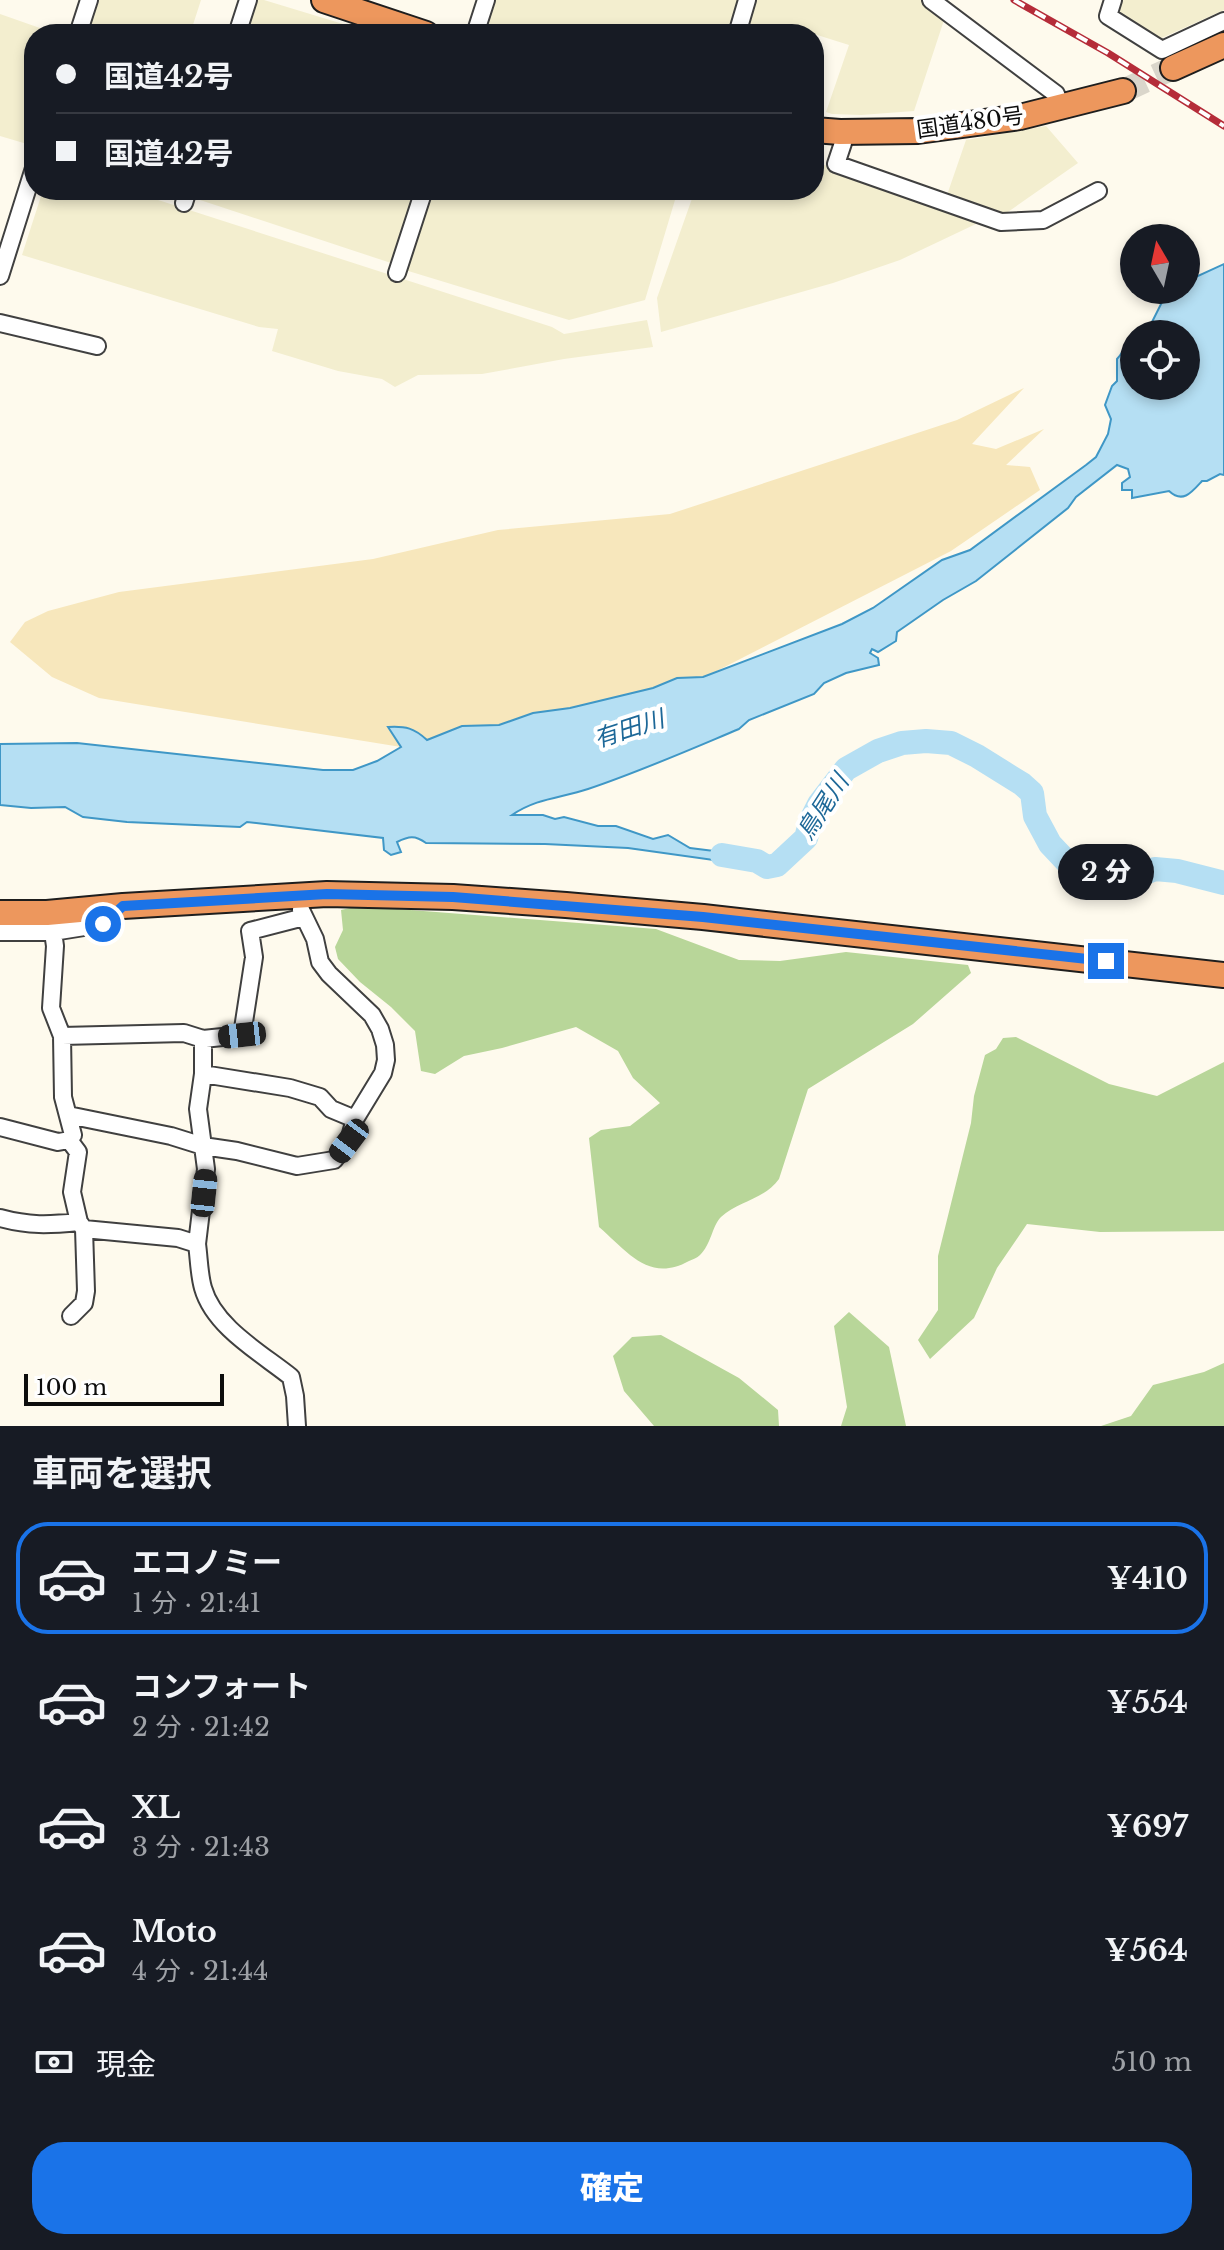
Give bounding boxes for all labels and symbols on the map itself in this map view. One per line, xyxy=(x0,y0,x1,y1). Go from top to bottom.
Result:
street label: 国道480号 xyxy=(915,102,1025,143)
north arrow xyxy=(1120,224,1200,304)
water label: 有田川 xyxy=(590,703,670,753)
water label: 鳥尾川 xyxy=(791,766,856,845)
callout: 2 分 xyxy=(1058,845,1154,901)
route start xyxy=(85,906,121,942)
route end xyxy=(1088,943,1124,979)
car xyxy=(217,1021,267,1049)
car xyxy=(325,1115,373,1167)
car xyxy=(190,1168,218,1218)
scale bar xyxy=(24,1370,224,1406)

